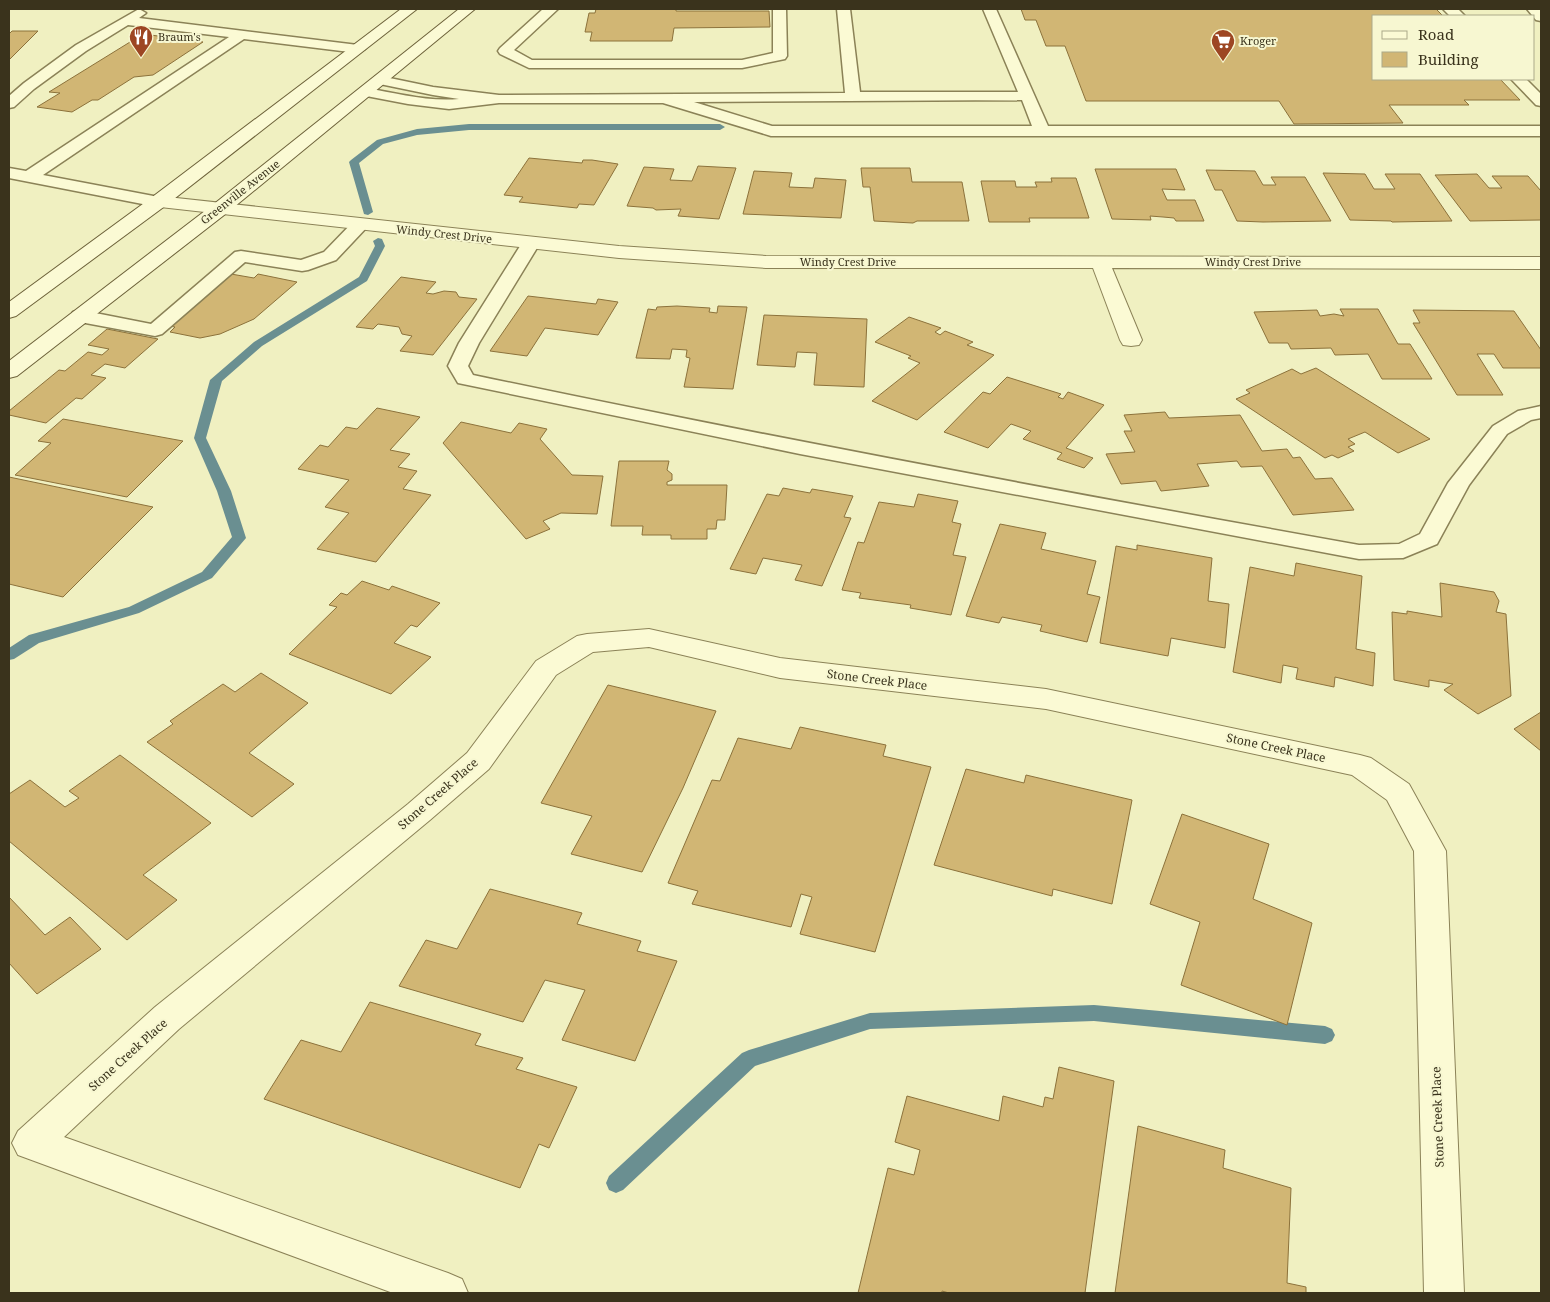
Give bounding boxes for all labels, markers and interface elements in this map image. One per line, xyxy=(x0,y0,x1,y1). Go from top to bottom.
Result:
legend xyxy=(1372,15,1535,80)
restaurant icon: Braum's xyxy=(128,24,154,58)
text: Road xyxy=(1418,24,1454,44)
supermarket icon: Kroger xyxy=(1210,28,1236,62)
place label: Braum's xyxy=(158,29,201,44)
place label: Kroger xyxy=(1240,33,1277,48)
text: Building xyxy=(1418,49,1479,69)
street label: Greenville Avenue xyxy=(197,156,282,227)
street label: Windy Crest Drive xyxy=(395,221,493,246)
street label: Windy Crest Drive xyxy=(800,254,896,269)
street label: Windy Crest Drive xyxy=(1205,254,1301,269)
street label: Stone Creek Place xyxy=(826,665,928,694)
street label: Stone Creek Place xyxy=(1225,729,1327,766)
street label: Stone Creek Place xyxy=(394,754,481,833)
street label: Stone Creek Place xyxy=(84,1015,171,1095)
street label: Stone Creek Place xyxy=(1427,1066,1448,1168)

